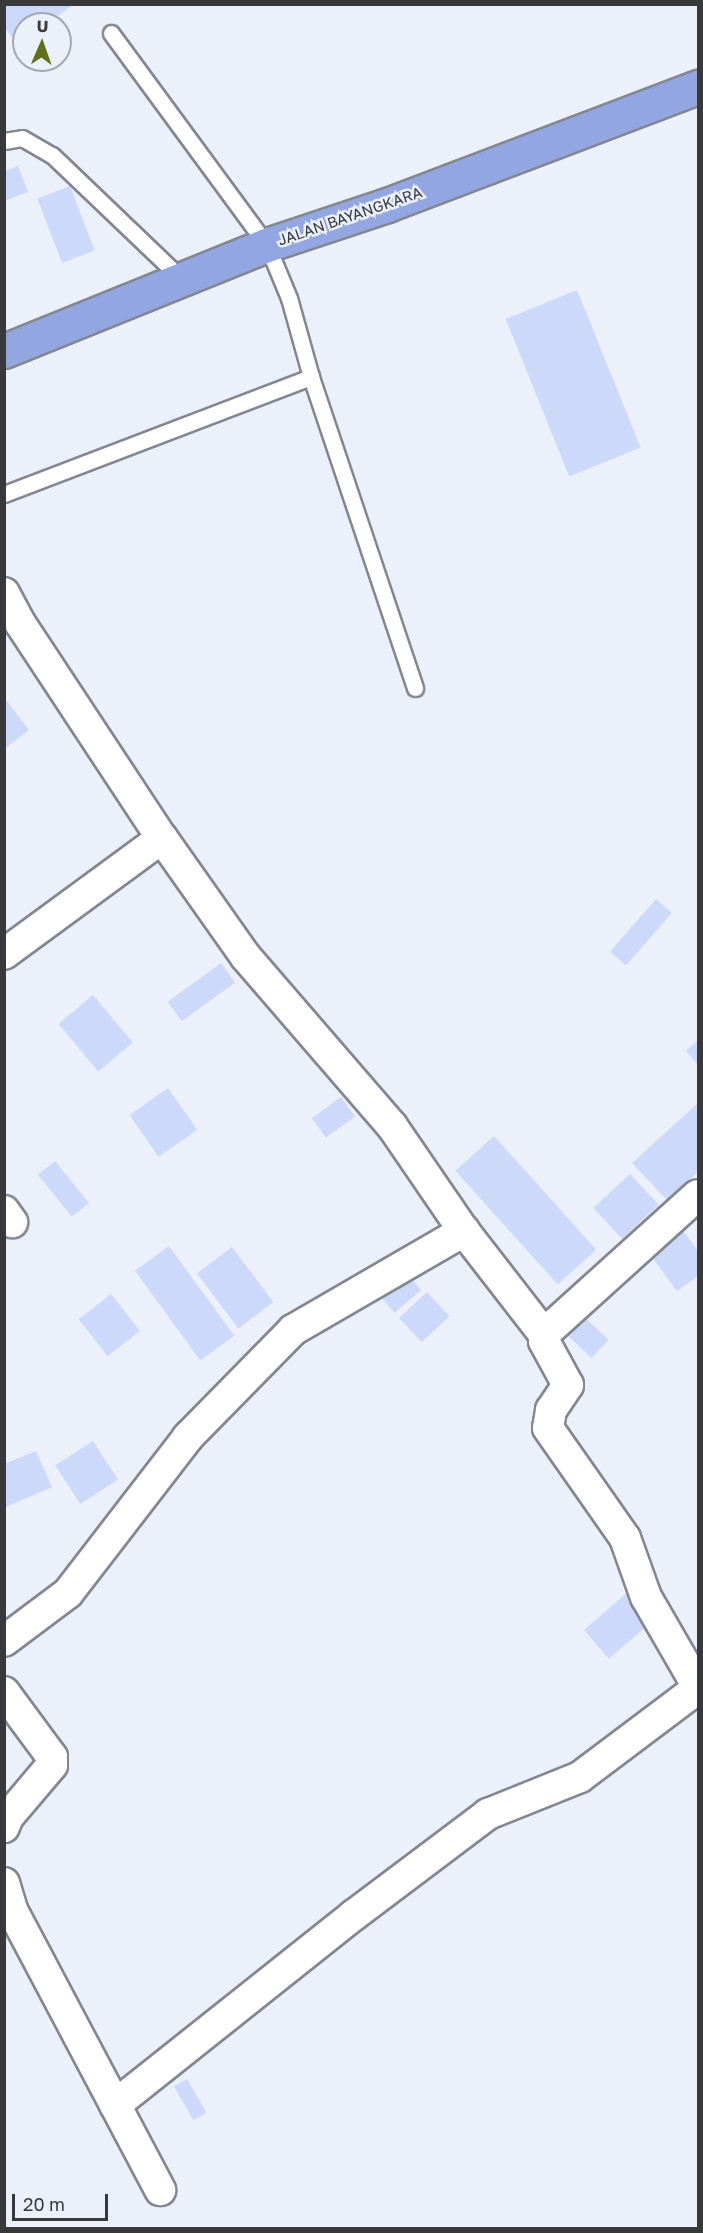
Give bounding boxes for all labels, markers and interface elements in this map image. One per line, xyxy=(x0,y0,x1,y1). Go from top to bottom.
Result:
north arrow xyxy=(12,12,72,72)
text: U xyxy=(36,16,49,36)
street label: JALAN BAYANGKARA xyxy=(275,183,425,249)
scale bar xyxy=(15,2182,111,2220)
text: 20 m xyxy=(23,2193,65,2215)

